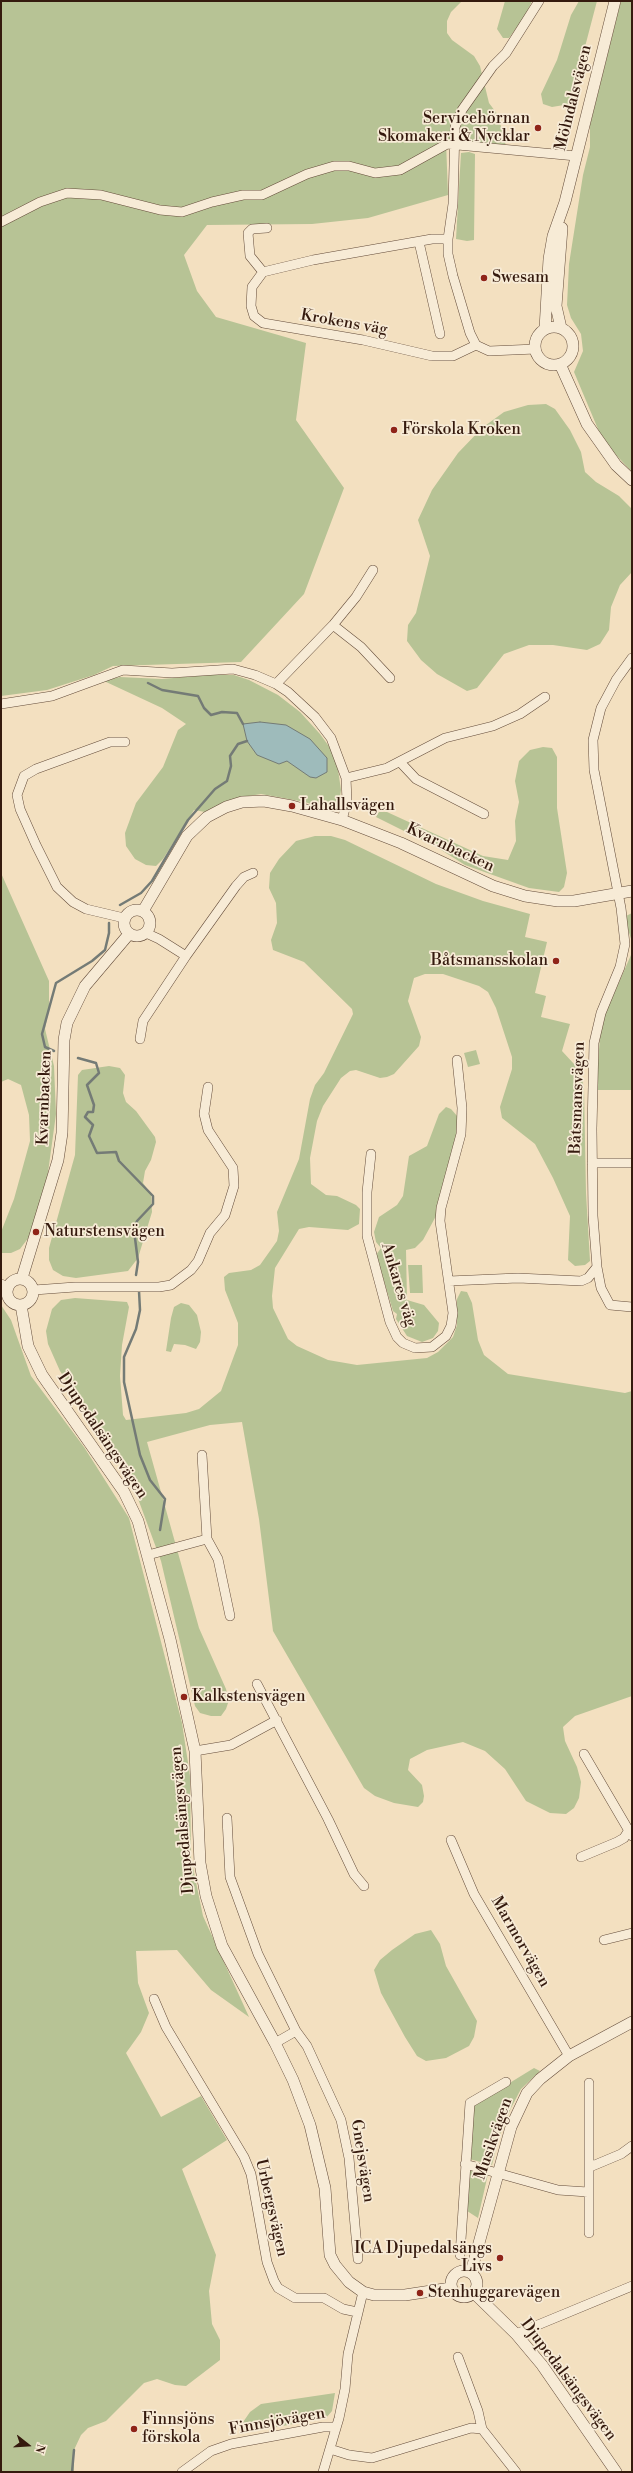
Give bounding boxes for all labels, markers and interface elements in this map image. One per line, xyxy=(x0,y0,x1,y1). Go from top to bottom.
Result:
street label: Mölndalsvägen xyxy=(552,43,596,153)
place label: Servicehörnan Skomakeri & Nycklar xyxy=(378,109,530,147)
marker: Servicehörnan Skomakeri & Nycklar xyxy=(533,123,543,133)
place label: Swesam xyxy=(492,268,549,288)
marker: Swesam xyxy=(479,273,489,283)
street label: Krokens väg xyxy=(299,306,389,340)
place label: Förskola Kroken xyxy=(402,420,521,440)
marker: Förskola Kroken xyxy=(389,425,399,435)
place label: Lahallsvägen xyxy=(300,796,395,816)
marker: Lahallsvägen xyxy=(287,801,297,811)
street label: Kvarnbacken xyxy=(403,819,497,877)
place label: Båtsmansskolan xyxy=(431,951,548,971)
marker: Båtsmansskolan xyxy=(551,956,561,966)
street label: Båtsmansvägen xyxy=(566,1041,590,1155)
street label: Kvarnbacken xyxy=(34,1050,56,1146)
place label: Naturstensvägen xyxy=(44,1222,165,1242)
marker: Naturstensvägen xyxy=(31,1227,41,1237)
street label: Ankares väg xyxy=(376,1241,420,1329)
street label: Djupedalsängsvägen xyxy=(53,1369,151,1503)
place label: Kalkstensvägen xyxy=(192,1687,305,1707)
marker: Kalkstensvägen xyxy=(179,1692,189,1702)
street label: Djupedalsängsvägen xyxy=(167,1745,199,1895)
street label: Marmorvägen xyxy=(486,1893,554,1991)
street label: Musikvägen xyxy=(471,2095,517,2183)
street label: Gnejsvägen xyxy=(346,2118,378,2204)
street label: Urbergsvägen xyxy=(250,2157,292,2259)
place label: ICA Djupedalsängs Livs xyxy=(354,2239,492,2277)
marker: ICA Djupedalsängs Livs xyxy=(495,2253,505,2263)
place label: Stenhuggarevägen xyxy=(428,2283,560,2303)
marker: Stenhuggarevägen xyxy=(415,2288,425,2298)
street label: Djupedalsängsvägen xyxy=(516,2315,620,2445)
street label: Finnsjövägen xyxy=(227,2404,327,2440)
place label: Finnsjöns förskola xyxy=(142,2410,215,2448)
marker: Finnsjöns förskola xyxy=(129,2424,139,2434)
north arrow xyxy=(8,2425,48,2465)
text: N xyxy=(32,2442,47,2455)

